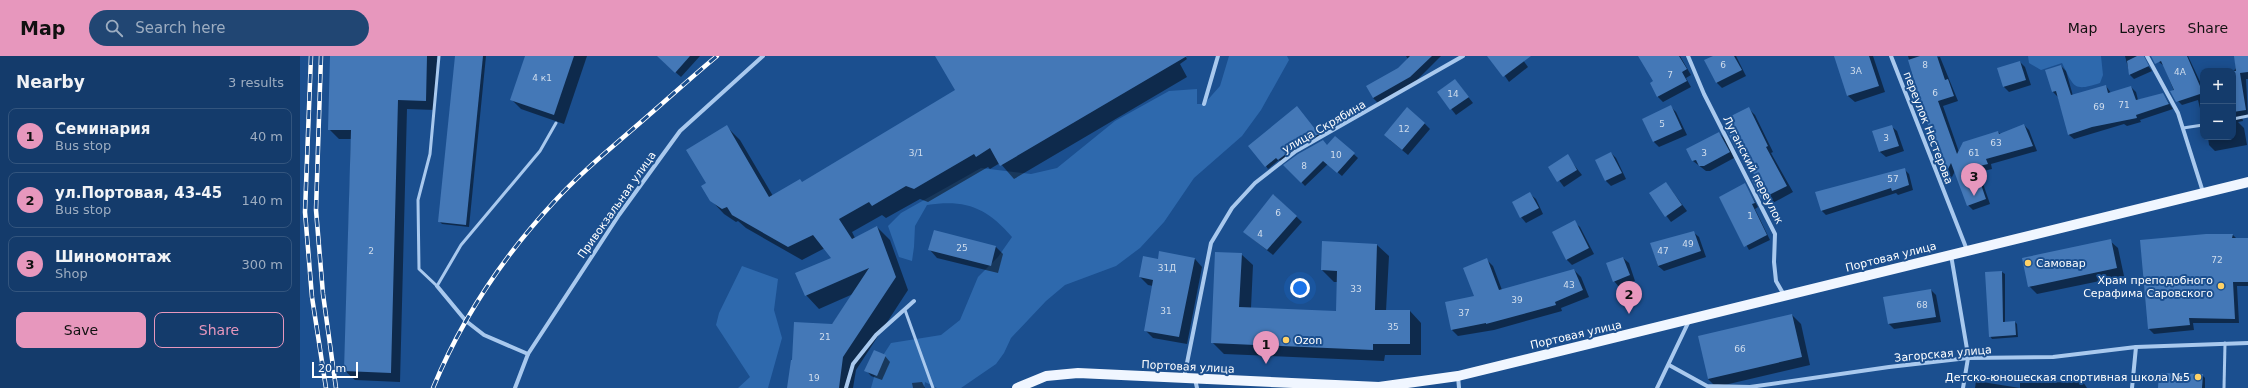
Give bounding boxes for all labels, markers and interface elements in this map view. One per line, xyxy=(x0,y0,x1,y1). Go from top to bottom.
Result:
search box xyxy=(89,10,369,46)
text: Map xyxy=(20,17,65,39)
icon: search xyxy=(103,17,125,39)
text: Search here xyxy=(135,19,225,37)
text: Map xyxy=(2068,20,2097,36)
text: Layers xyxy=(2119,20,2166,36)
text: Share xyxy=(2188,20,2228,36)
house number: 6 xyxy=(1720,60,1726,70)
house number: 8 xyxy=(1922,60,1928,70)
house number: 3А xyxy=(1850,66,1863,76)
house number: 4А xyxy=(2174,67,2187,77)
map controls xyxy=(2200,68,2236,140)
button: + xyxy=(2200,68,2236,104)
house number: 7 xyxy=(1667,70,1673,80)
street label: переулок Нестерова xyxy=(1901,70,1955,186)
text: Nearby xyxy=(16,72,85,92)
house number: 4 к1 xyxy=(532,73,552,83)
text: 3 results xyxy=(228,75,284,90)
house number: 6 xyxy=(1932,88,1938,98)
house number: 14 xyxy=(1447,89,1459,99)
street label: улица Скрябина xyxy=(1280,98,1368,156)
house number: 71 xyxy=(2118,100,2130,110)
house number: 69 xyxy=(2093,102,2105,112)
button: − xyxy=(2200,104,2236,140)
street label: Луганский переулок xyxy=(1720,114,1786,227)
house number: 5 xyxy=(1659,119,1665,129)
text: Семинария xyxy=(55,120,150,138)
house number: 12 xyxy=(1398,124,1410,134)
text: 1 xyxy=(25,129,35,144)
text: 40 m xyxy=(250,129,283,144)
house number: 3 xyxy=(1883,133,1889,143)
text: Bus stop xyxy=(55,138,111,153)
house number: 63 xyxy=(1990,138,2002,148)
house number: 3/1 xyxy=(909,148,923,158)
house number: 3 xyxy=(1701,148,1707,158)
house number: 61 xyxy=(1968,148,1980,158)
street label: Привокзальная улица xyxy=(575,149,659,261)
house number: 10 xyxy=(1330,150,1342,160)
house number: 8 xyxy=(1301,161,1307,171)
pin: 3 xyxy=(1961,163,1987,196)
house number: 57 xyxy=(1887,174,1899,184)
text: ул.Портовая, 43-45 xyxy=(55,184,222,202)
text: 2 xyxy=(25,193,35,208)
text: 140 m xyxy=(241,193,283,208)
text: Bus stop xyxy=(55,202,111,217)
house number: 6 xyxy=(1275,208,1281,218)
house number: 1 xyxy=(1747,211,1753,221)
house number: 4 xyxy=(1257,229,1263,239)
house number: 49 xyxy=(1682,239,1694,249)
street label: Портовая улица xyxy=(1844,239,1938,275)
house number: 25 xyxy=(956,243,968,253)
house number: 2 xyxy=(368,246,374,256)
house number: 47 xyxy=(1657,246,1669,256)
text: Шиномонтаж xyxy=(55,248,171,266)
house number: 72 xyxy=(2211,255,2223,265)
text: 3 xyxy=(25,257,35,272)
text: 300 m xyxy=(241,257,283,272)
place label: Самовар xyxy=(2036,257,2086,270)
marker: Самовар xyxy=(2023,258,2033,268)
house number: 31Д xyxy=(1158,263,1176,273)
text: Shop xyxy=(55,266,88,281)
place label: Храм преподобного Серафима Саровского xyxy=(2083,274,2213,300)
your location xyxy=(1290,278,1310,298)
house number: 43 xyxy=(1563,280,1575,290)
pin: 2 xyxy=(1616,281,1642,314)
marker: Храм преподобного Серафима Саровского xyxy=(2216,281,2226,291)
house number: 33 xyxy=(1350,284,1362,294)
house number: 39 xyxy=(1511,295,1523,305)
house number: 68 xyxy=(1916,300,1928,310)
house number: 31 xyxy=(1160,306,1172,316)
house number: 37 xyxy=(1458,308,1470,318)
button: Save xyxy=(16,312,146,348)
button: Share xyxy=(154,312,284,348)
street label: Портовая улица xyxy=(1529,318,1623,352)
house number: 35 xyxy=(1387,322,1399,332)
pin: 1 xyxy=(1253,331,1279,364)
house number: 21 xyxy=(819,332,831,342)
place label: Ozon xyxy=(1294,334,1322,347)
marker: Ozon xyxy=(1281,335,1291,345)
street label: Загорская улица xyxy=(1894,343,1992,365)
house number: 66 xyxy=(1734,344,1746,354)
street label: Портовая улица xyxy=(1141,358,1235,376)
scale bar xyxy=(312,360,358,379)
text: 20 m xyxy=(318,362,346,375)
place label: Детско-юношеская спортивная школа №5 xyxy=(1945,371,2190,384)
marker: Детско-юношеская спортивная школа №5 xyxy=(2193,372,2203,382)
house number: 19 xyxy=(808,373,820,383)

